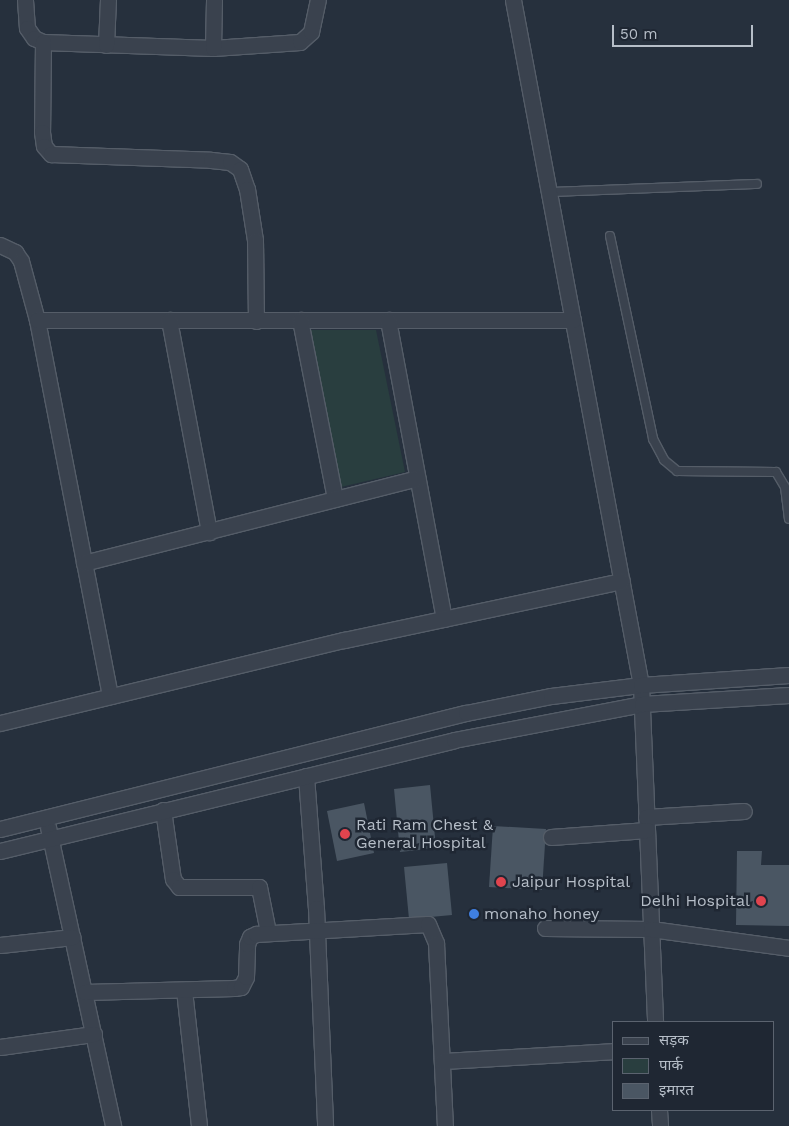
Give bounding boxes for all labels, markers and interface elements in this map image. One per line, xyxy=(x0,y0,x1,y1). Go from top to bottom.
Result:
scale bar xyxy=(614,15,755,47)
text: 50 m xyxy=(620,25,657,43)
place label: Rati Ram Chest & General Hospital xyxy=(356,815,493,853)
marker: Rati Ram Chest & General Hospital xyxy=(338,827,352,841)
place label: Jaipur Hospital xyxy=(512,872,631,892)
marker: Jaipur Hospital xyxy=(494,875,508,889)
place label: Delhi Hospital xyxy=(640,891,750,911)
marker: Delhi Hospital xyxy=(754,894,768,908)
place label: monaho honey xyxy=(484,904,599,924)
marker: monaho honey xyxy=(468,908,480,920)
legend xyxy=(612,1021,774,1111)
text: सड़क xyxy=(659,1031,689,1049)
text: पार्क xyxy=(659,1056,683,1074)
text: इमारत xyxy=(659,1081,694,1099)

